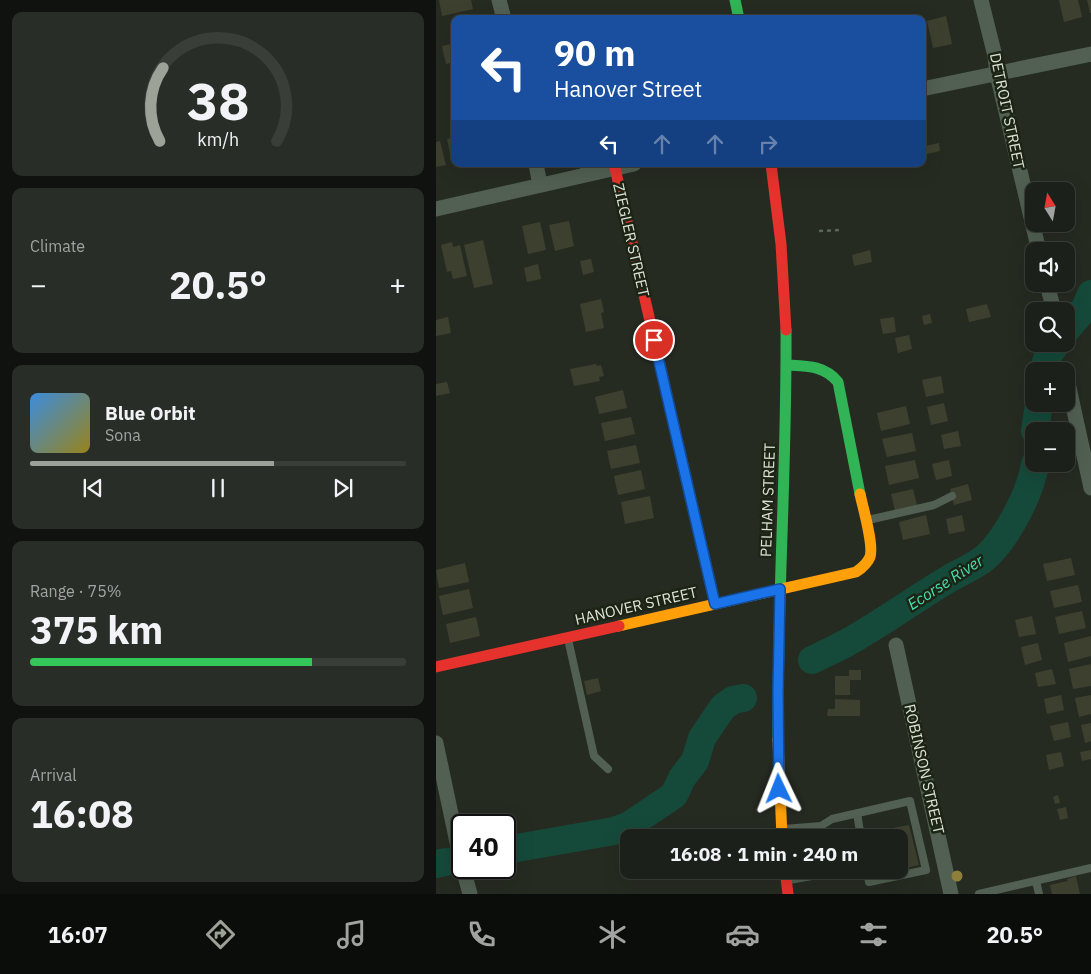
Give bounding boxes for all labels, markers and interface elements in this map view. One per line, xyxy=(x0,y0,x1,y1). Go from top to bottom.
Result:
text: 90 m xyxy=(554,30,636,76)
icon: left xyxy=(471,35,536,100)
street label: DETROIT STREET xyxy=(986,51,1029,171)
text: 38 xyxy=(187,67,249,134)
text: Hanover Street xyxy=(554,74,702,103)
text: km/h xyxy=(197,128,239,151)
icon: left xyxy=(595,130,623,158)
icon: ahead xyxy=(648,130,676,158)
icon: ahead xyxy=(701,130,729,158)
icon: right xyxy=(754,130,782,158)
street label: ZIEGLER STREET xyxy=(609,181,654,299)
north arrow xyxy=(1025,182,1075,232)
map controls xyxy=(1025,182,1075,472)
text: Climate xyxy=(30,236,85,256)
button: sound xyxy=(1025,242,1075,292)
text: 20.5° xyxy=(169,260,267,309)
text: − xyxy=(30,266,47,303)
text: + xyxy=(389,266,406,303)
button: search xyxy=(1025,302,1075,352)
pin xyxy=(633,319,675,361)
icon: arrive xyxy=(640,326,668,354)
button: + xyxy=(1025,362,1075,412)
text: Blue Orbit xyxy=(105,401,195,425)
button: − xyxy=(1025,422,1075,472)
text: Sona xyxy=(105,425,141,445)
street label: PELHAM STREET xyxy=(756,442,779,557)
icon: previous xyxy=(79,474,107,502)
icon: pause xyxy=(204,474,232,502)
icon: next xyxy=(329,474,357,502)
water label: Ecorse River xyxy=(903,549,988,614)
text: Range · 75% xyxy=(30,581,122,601)
street label: HANOVER STREET xyxy=(573,582,699,629)
text: 375 km xyxy=(30,605,163,654)
street label: ROBINSON STREET xyxy=(900,702,949,836)
position arrow xyxy=(752,762,804,814)
text: Arrival xyxy=(30,765,77,785)
text: 16:08 xyxy=(30,789,134,838)
speed limit sign: 40 xyxy=(451,814,516,879)
text: 16:08 · 1 min · 240 m xyxy=(670,842,858,866)
icon: directions xyxy=(203,917,238,952)
icon: music xyxy=(334,917,369,952)
icon: phone xyxy=(464,917,499,952)
icon: climate xyxy=(595,917,630,952)
icon: car xyxy=(725,917,760,952)
icon: filters xyxy=(856,917,891,952)
text: 16:07 xyxy=(48,920,108,949)
text: 20.5° xyxy=(986,920,1043,949)

